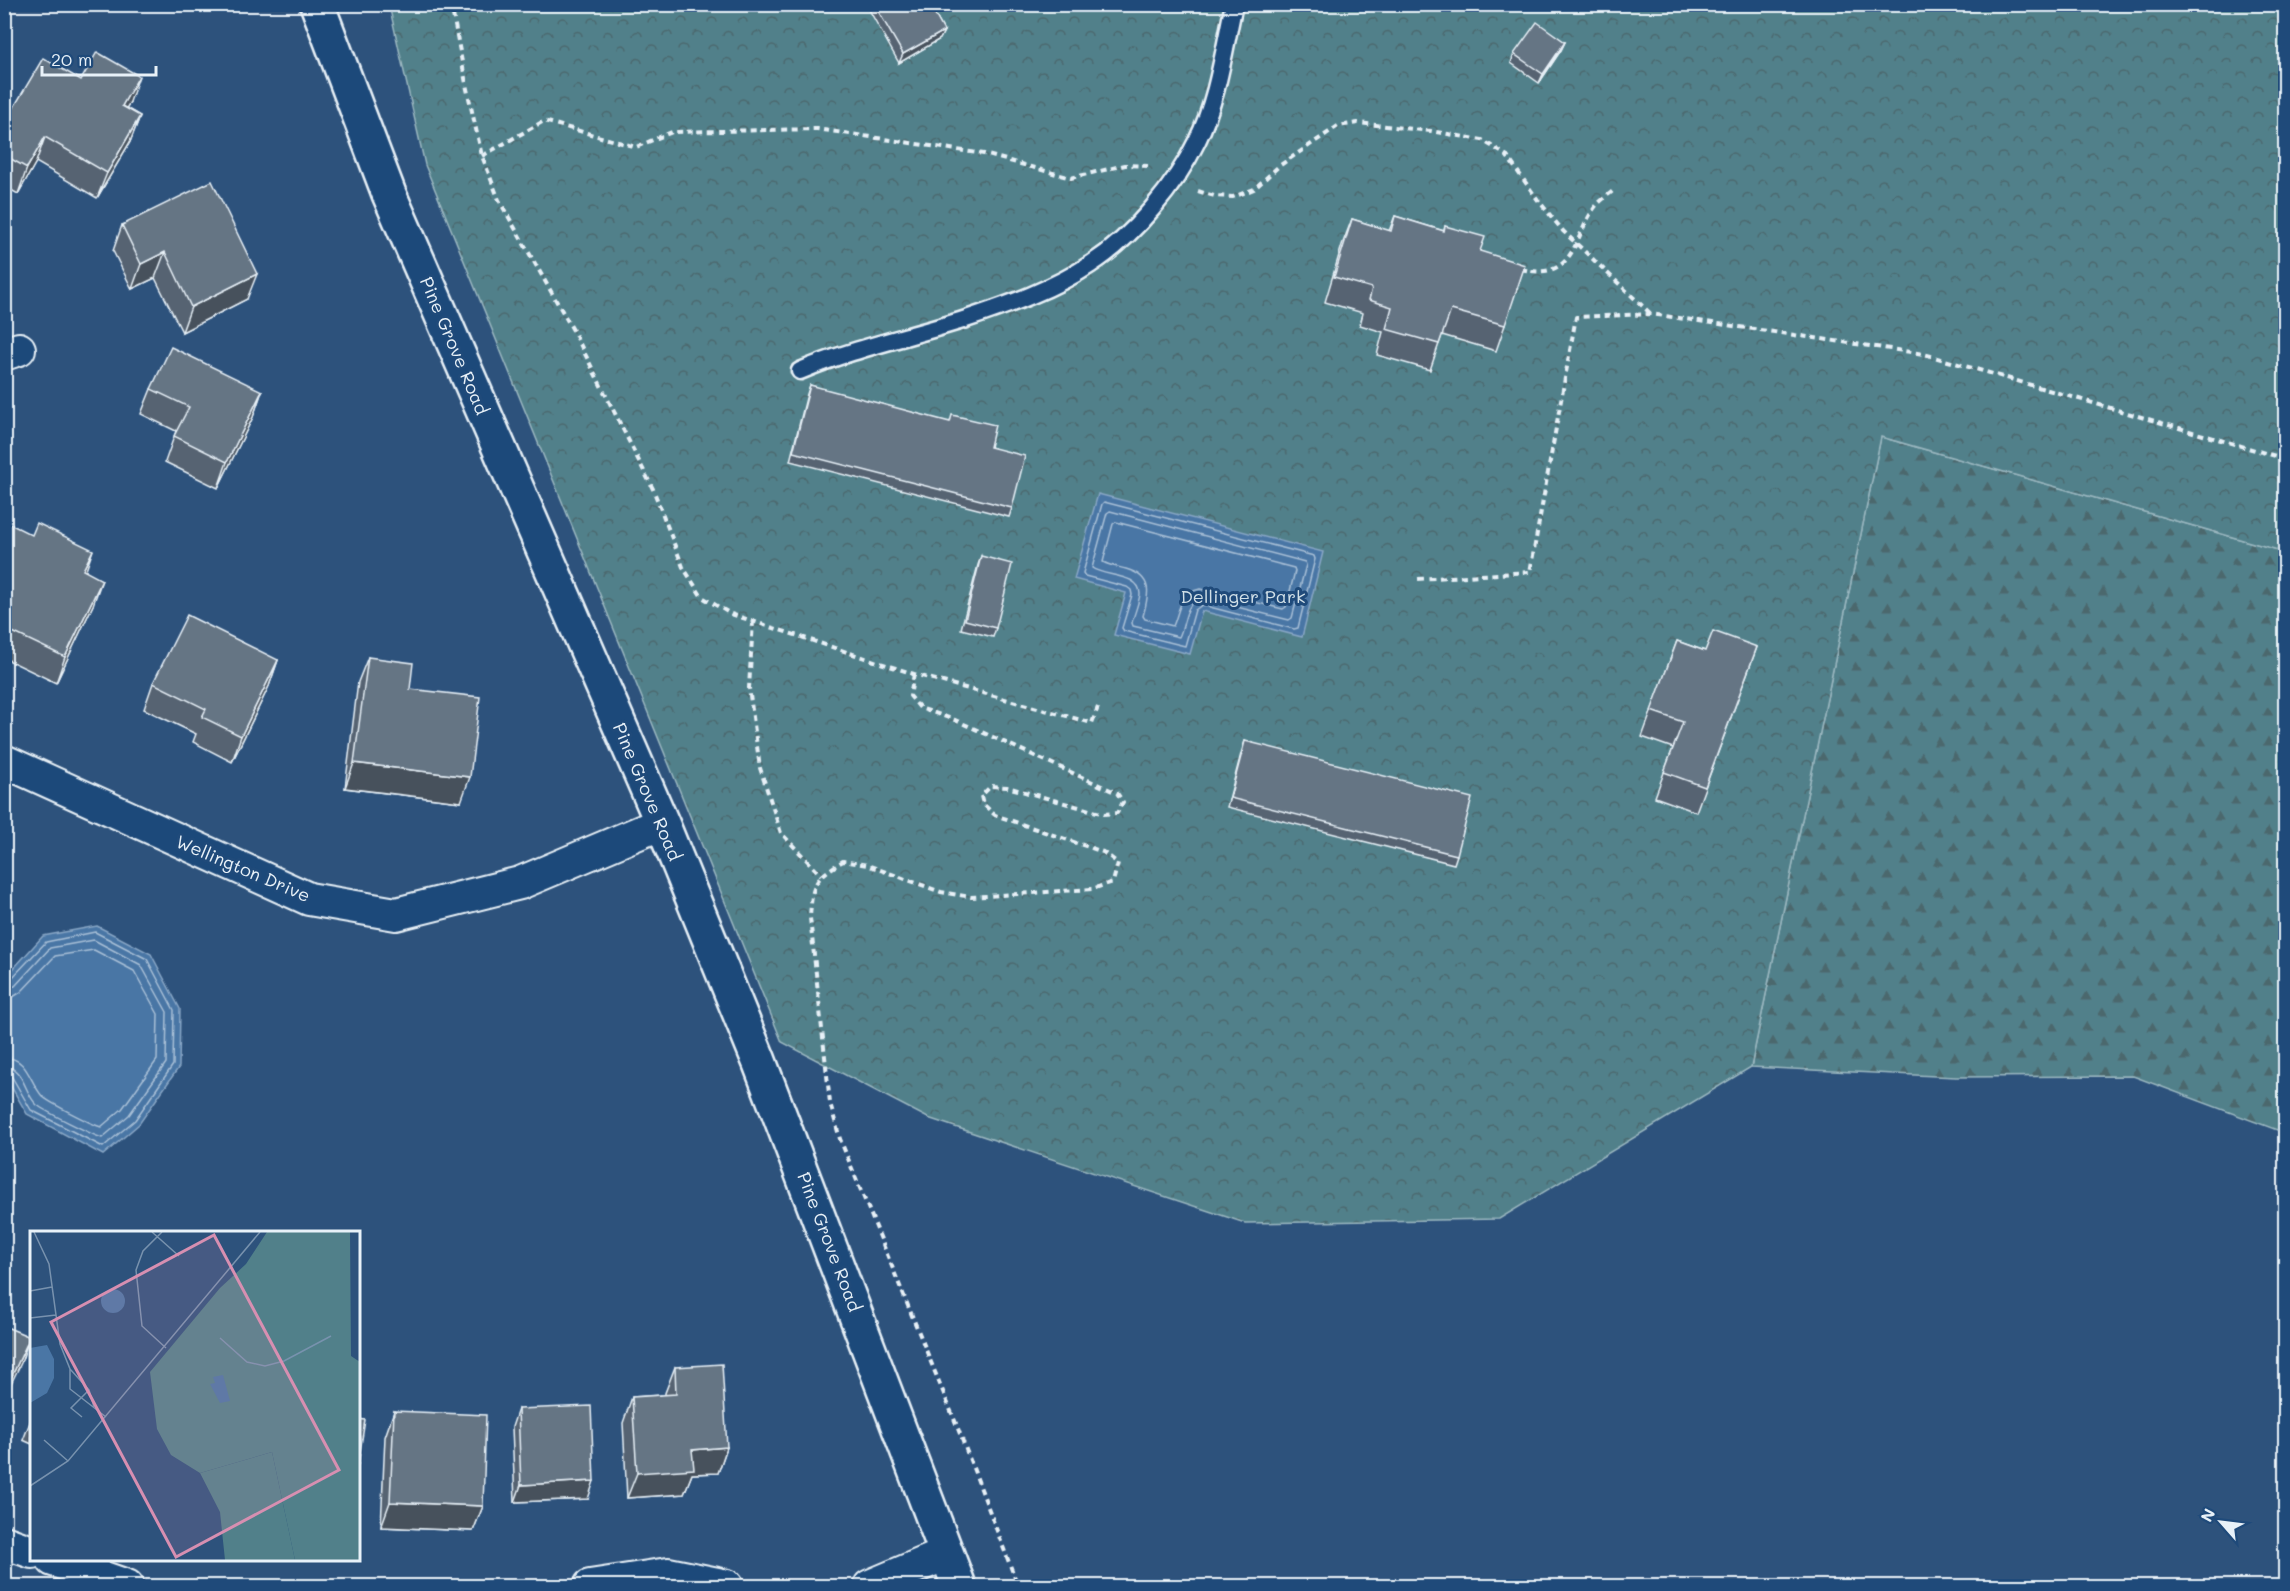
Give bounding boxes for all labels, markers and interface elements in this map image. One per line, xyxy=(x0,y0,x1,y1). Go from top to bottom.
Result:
scale bar xyxy=(42,39,156,77)
text: 20 m xyxy=(51,47,92,71)
street label: Pine Grove Road xyxy=(415,273,495,418)
park label: Dellinger Park xyxy=(1180,584,1306,608)
street label: Pine Grove Road xyxy=(608,719,688,864)
street label: Wellington Drive xyxy=(173,829,314,907)
street label: Pine Grove Road xyxy=(792,1168,868,1315)
inset map xyxy=(30,1231,360,1561)
north arrow xyxy=(2191,1492,2251,1552)
text: N xyxy=(2195,1504,2219,1525)

